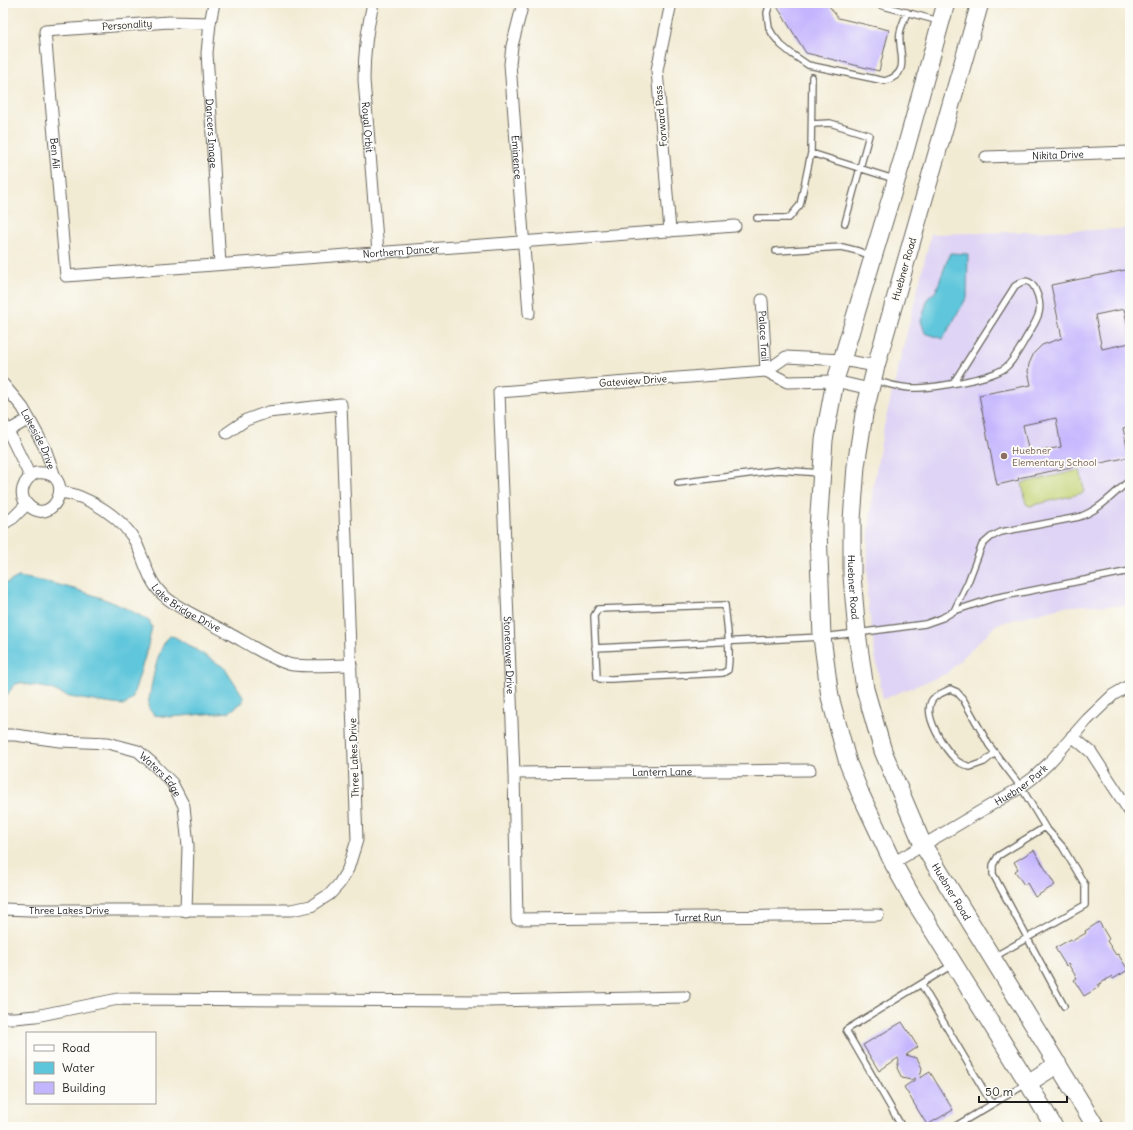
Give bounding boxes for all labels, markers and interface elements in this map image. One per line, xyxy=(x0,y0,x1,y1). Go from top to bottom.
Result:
street label: Personality xyxy=(101,17,153,33)
street label: Forward Pass xyxy=(652,84,670,147)
street label: Dancers Image xyxy=(203,98,221,168)
street label: Royal Orbit xyxy=(359,101,376,154)
street label: Eminence xyxy=(509,135,525,180)
street label: Ben Ali xyxy=(48,137,63,169)
street label: Nikita Drive xyxy=(1032,147,1084,162)
street label: Huebner Road xyxy=(889,236,919,302)
street label: Northern Dancer xyxy=(362,242,439,260)
street label: Palace Trail xyxy=(756,310,772,362)
street label: Gateview Drive xyxy=(599,372,667,390)
street label: Lakeside Drive xyxy=(18,407,58,471)
place label: Huebner Elementary School xyxy=(1012,444,1097,469)
marker: Huebner Elementary School xyxy=(999,451,1009,461)
street label: Huebner Road xyxy=(846,555,862,620)
street label: Lake Bridge Drive xyxy=(149,581,223,634)
street label: Stonetower Drive xyxy=(501,616,517,694)
street label: Three Lakes Drive xyxy=(346,718,362,798)
street label: Waters Edge xyxy=(137,749,184,799)
street label: Huebner Park xyxy=(992,761,1050,808)
street label: Lantern Lane xyxy=(632,765,692,778)
street label: Huebner Road xyxy=(929,860,974,923)
street label: Three Lakes Drive xyxy=(29,904,109,917)
street label: Turret Run xyxy=(674,910,722,924)
legend xyxy=(26,1032,156,1104)
text: Road xyxy=(62,1040,90,1055)
text: Water xyxy=(62,1060,95,1075)
scale bar xyxy=(979,1078,1067,1104)
text: Building xyxy=(62,1080,106,1095)
text: 50 m xyxy=(985,1084,1014,1099)

